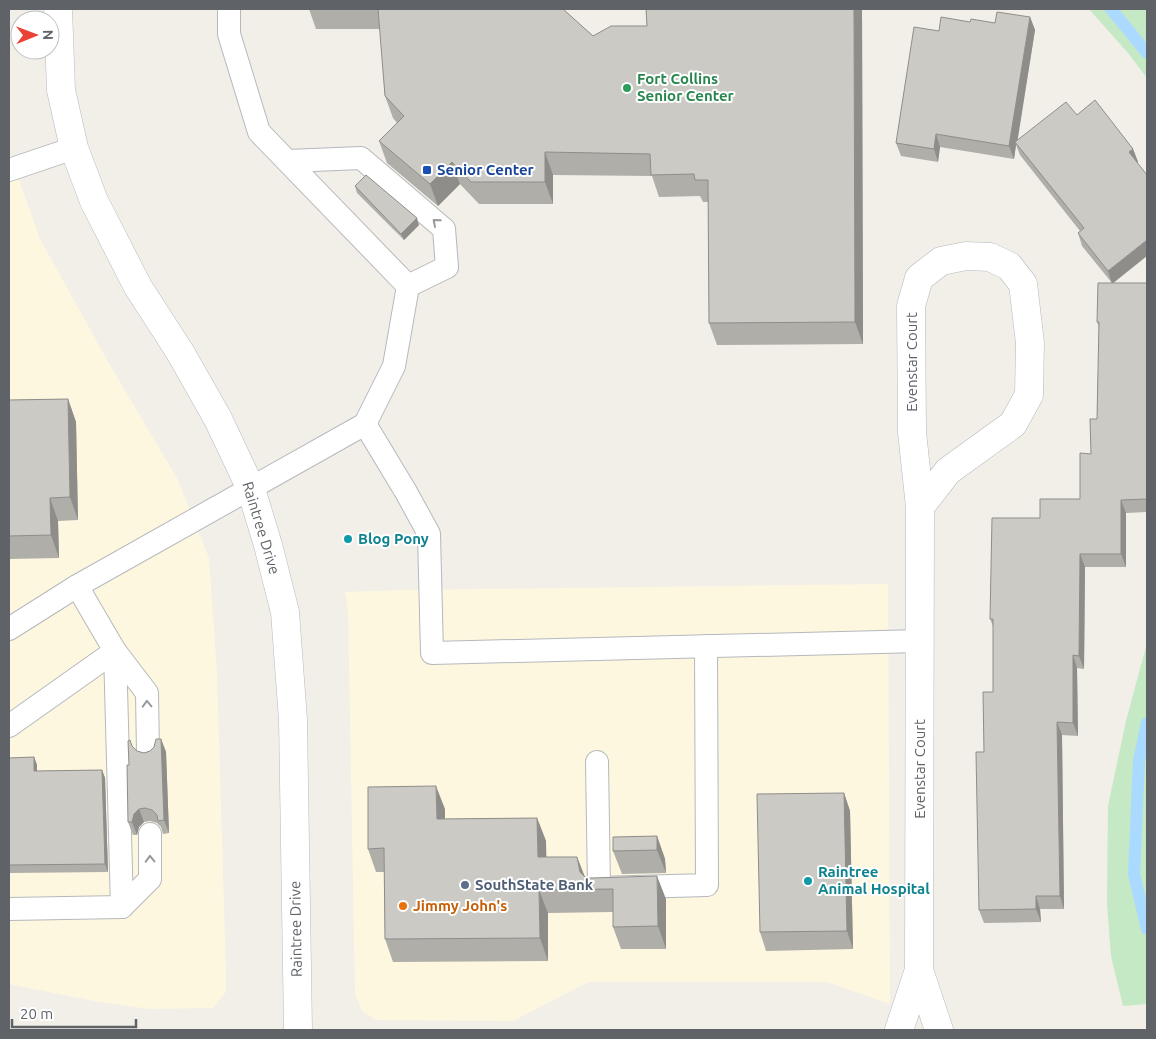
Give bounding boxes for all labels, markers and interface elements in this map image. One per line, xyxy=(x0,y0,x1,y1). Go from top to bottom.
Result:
north arrow xyxy=(10,10,60,60)
text: N xyxy=(40,29,56,40)
place label: Fort Collins Senior Center xyxy=(637,70,735,104)
marker: Fort Collins Senior Center xyxy=(621,82,633,94)
place label: Senior Center xyxy=(437,161,535,178)
marker: Senior Center xyxy=(421,164,433,176)
one-way arrow xyxy=(432,219,441,228)
street label: Evenstar Court xyxy=(903,312,920,412)
street label: Raintree Drive xyxy=(239,479,284,576)
place label: Blog Pony xyxy=(358,530,429,547)
marker: Blog Pony xyxy=(342,533,354,545)
one-way arrow xyxy=(142,700,152,708)
street label: Evenstar Court xyxy=(911,719,928,819)
one-way arrow xyxy=(145,855,155,862)
place label: Raintree Animal Hospital xyxy=(818,863,930,897)
marker: Raintree Animal Hospital xyxy=(802,875,814,887)
place label: SouthState Bank xyxy=(475,876,594,893)
marker: SouthState Bank xyxy=(459,879,471,891)
street label: Raintree Drive xyxy=(286,881,305,977)
place label: Jimmy John's xyxy=(413,897,507,914)
marker: Jimmy John's xyxy=(397,900,409,912)
scale bar xyxy=(12,996,136,1028)
text: 20 m xyxy=(20,1005,53,1022)

